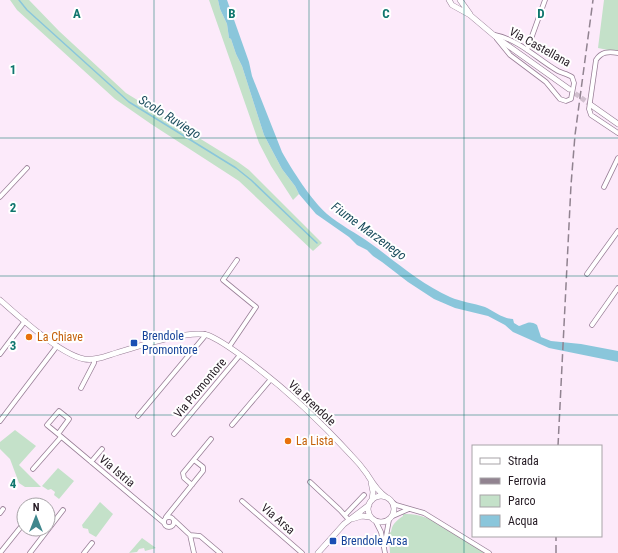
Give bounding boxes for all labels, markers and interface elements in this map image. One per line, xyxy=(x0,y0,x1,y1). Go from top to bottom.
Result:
text: A xyxy=(73,6,81,21)
text: B xyxy=(228,6,236,21)
text: C xyxy=(382,6,390,21)
text: D xyxy=(537,6,545,21)
street label: Via Castellana xyxy=(507,24,573,70)
text: 1 xyxy=(10,62,16,77)
water label: Scolo Ruviego xyxy=(136,92,204,142)
water label: Fiume Marzenego xyxy=(329,199,409,263)
text: 2 xyxy=(10,200,17,215)
place label: Brendole Promontore xyxy=(142,329,198,357)
place label: La Chiave xyxy=(37,330,83,344)
marker: La Chiave xyxy=(24,332,34,342)
text: 3 xyxy=(10,338,16,353)
marker: Brendole Promontore xyxy=(129,338,139,348)
street label: Via Promontore xyxy=(171,355,229,421)
street label: Via Brendole xyxy=(285,377,339,429)
place label: La Lista xyxy=(296,434,334,448)
marker: La Lista xyxy=(283,436,293,446)
legend xyxy=(472,445,602,537)
street label: Via Istria xyxy=(96,452,138,490)
text: Strada xyxy=(508,454,539,468)
text: Ferrovia xyxy=(508,474,546,488)
text: 4 xyxy=(10,476,17,491)
text: Parco xyxy=(508,494,535,508)
north arrow xyxy=(16,497,56,537)
text: N xyxy=(33,501,40,514)
street label: Via Arsa xyxy=(258,501,298,537)
text: Acqua xyxy=(508,514,538,528)
place label: Brendole Arsa xyxy=(341,534,408,548)
marker: Brendole Arsa xyxy=(328,536,338,546)

